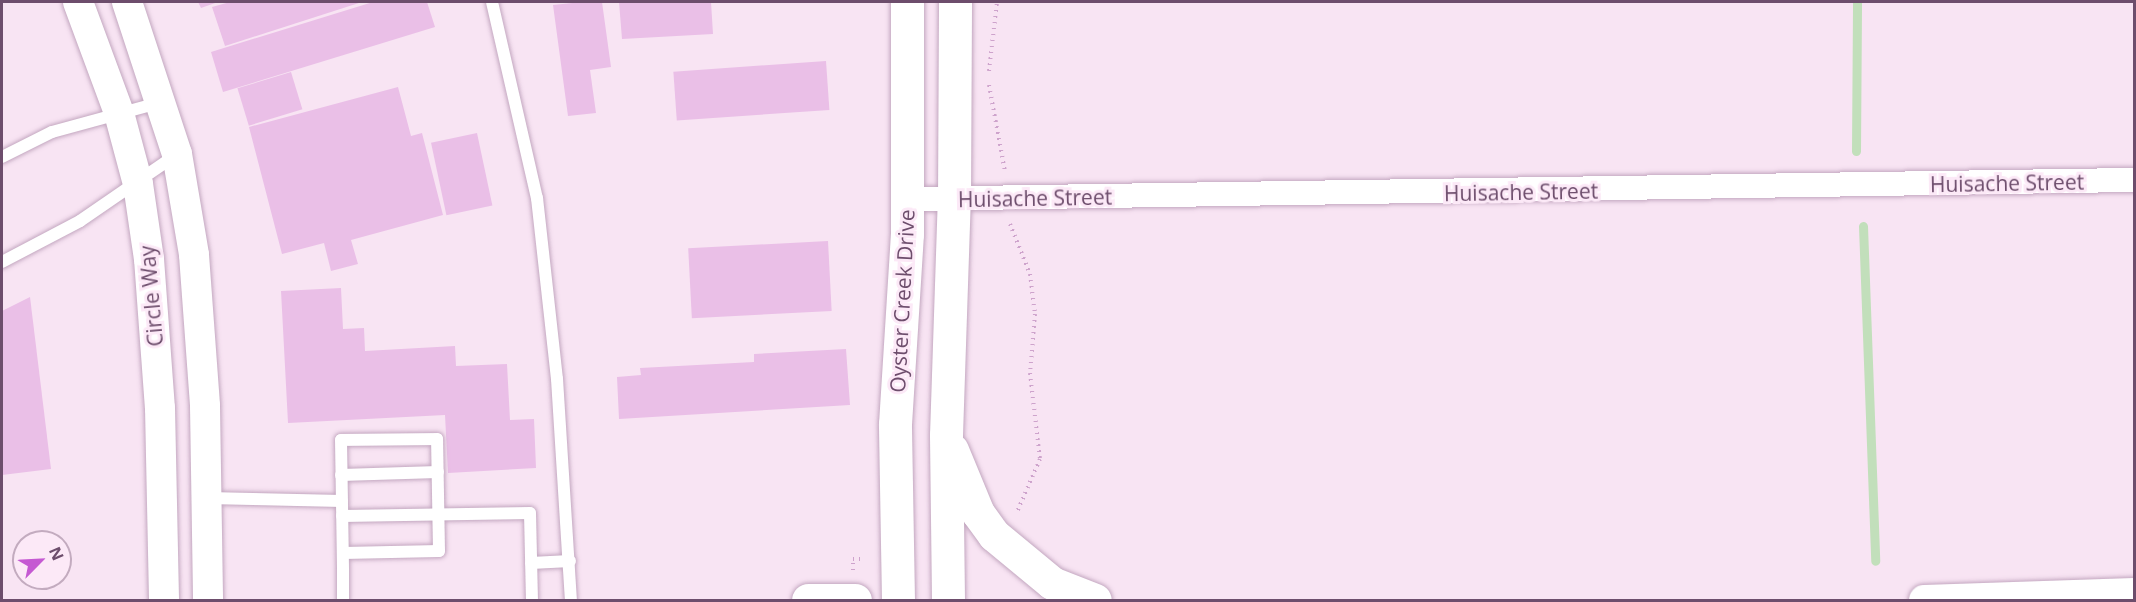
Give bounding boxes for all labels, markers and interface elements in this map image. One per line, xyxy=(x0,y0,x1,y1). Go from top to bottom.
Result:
street label: Huisache Street xyxy=(1930,169,2084,197)
street label: Huisache Street xyxy=(1444,178,1598,206)
street label: Huisache Street xyxy=(958,184,1112,212)
street label: Oyster Creek Drive xyxy=(885,209,919,393)
street label: Circle Way xyxy=(134,244,168,348)
north arrow xyxy=(12,530,72,590)
text: N xyxy=(44,543,69,564)

